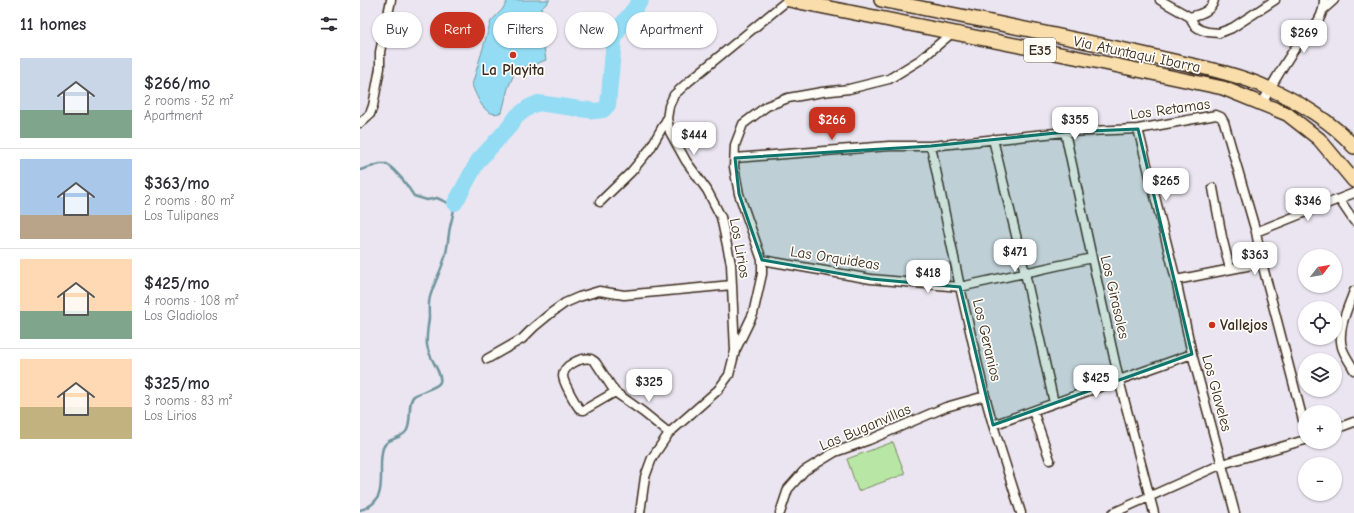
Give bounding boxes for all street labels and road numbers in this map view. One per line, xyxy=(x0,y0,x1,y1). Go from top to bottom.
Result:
street label: Via Atuntaqui Ibarra xyxy=(1072,32,1202,76)
road number: E35 xyxy=(1024,38,1056,62)
street label: Los Retamas xyxy=(1129,94,1211,124)
street label: Los Lirios xyxy=(726,217,754,279)
street label: Las Orquideas xyxy=(789,242,881,274)
street label: Los Girasoles xyxy=(1097,254,1133,340)
street label: Los Geranios xyxy=(969,297,1005,383)
street label: Los Glaveles xyxy=(1198,353,1236,433)
street label: Las Buganvillas xyxy=(817,400,913,454)

